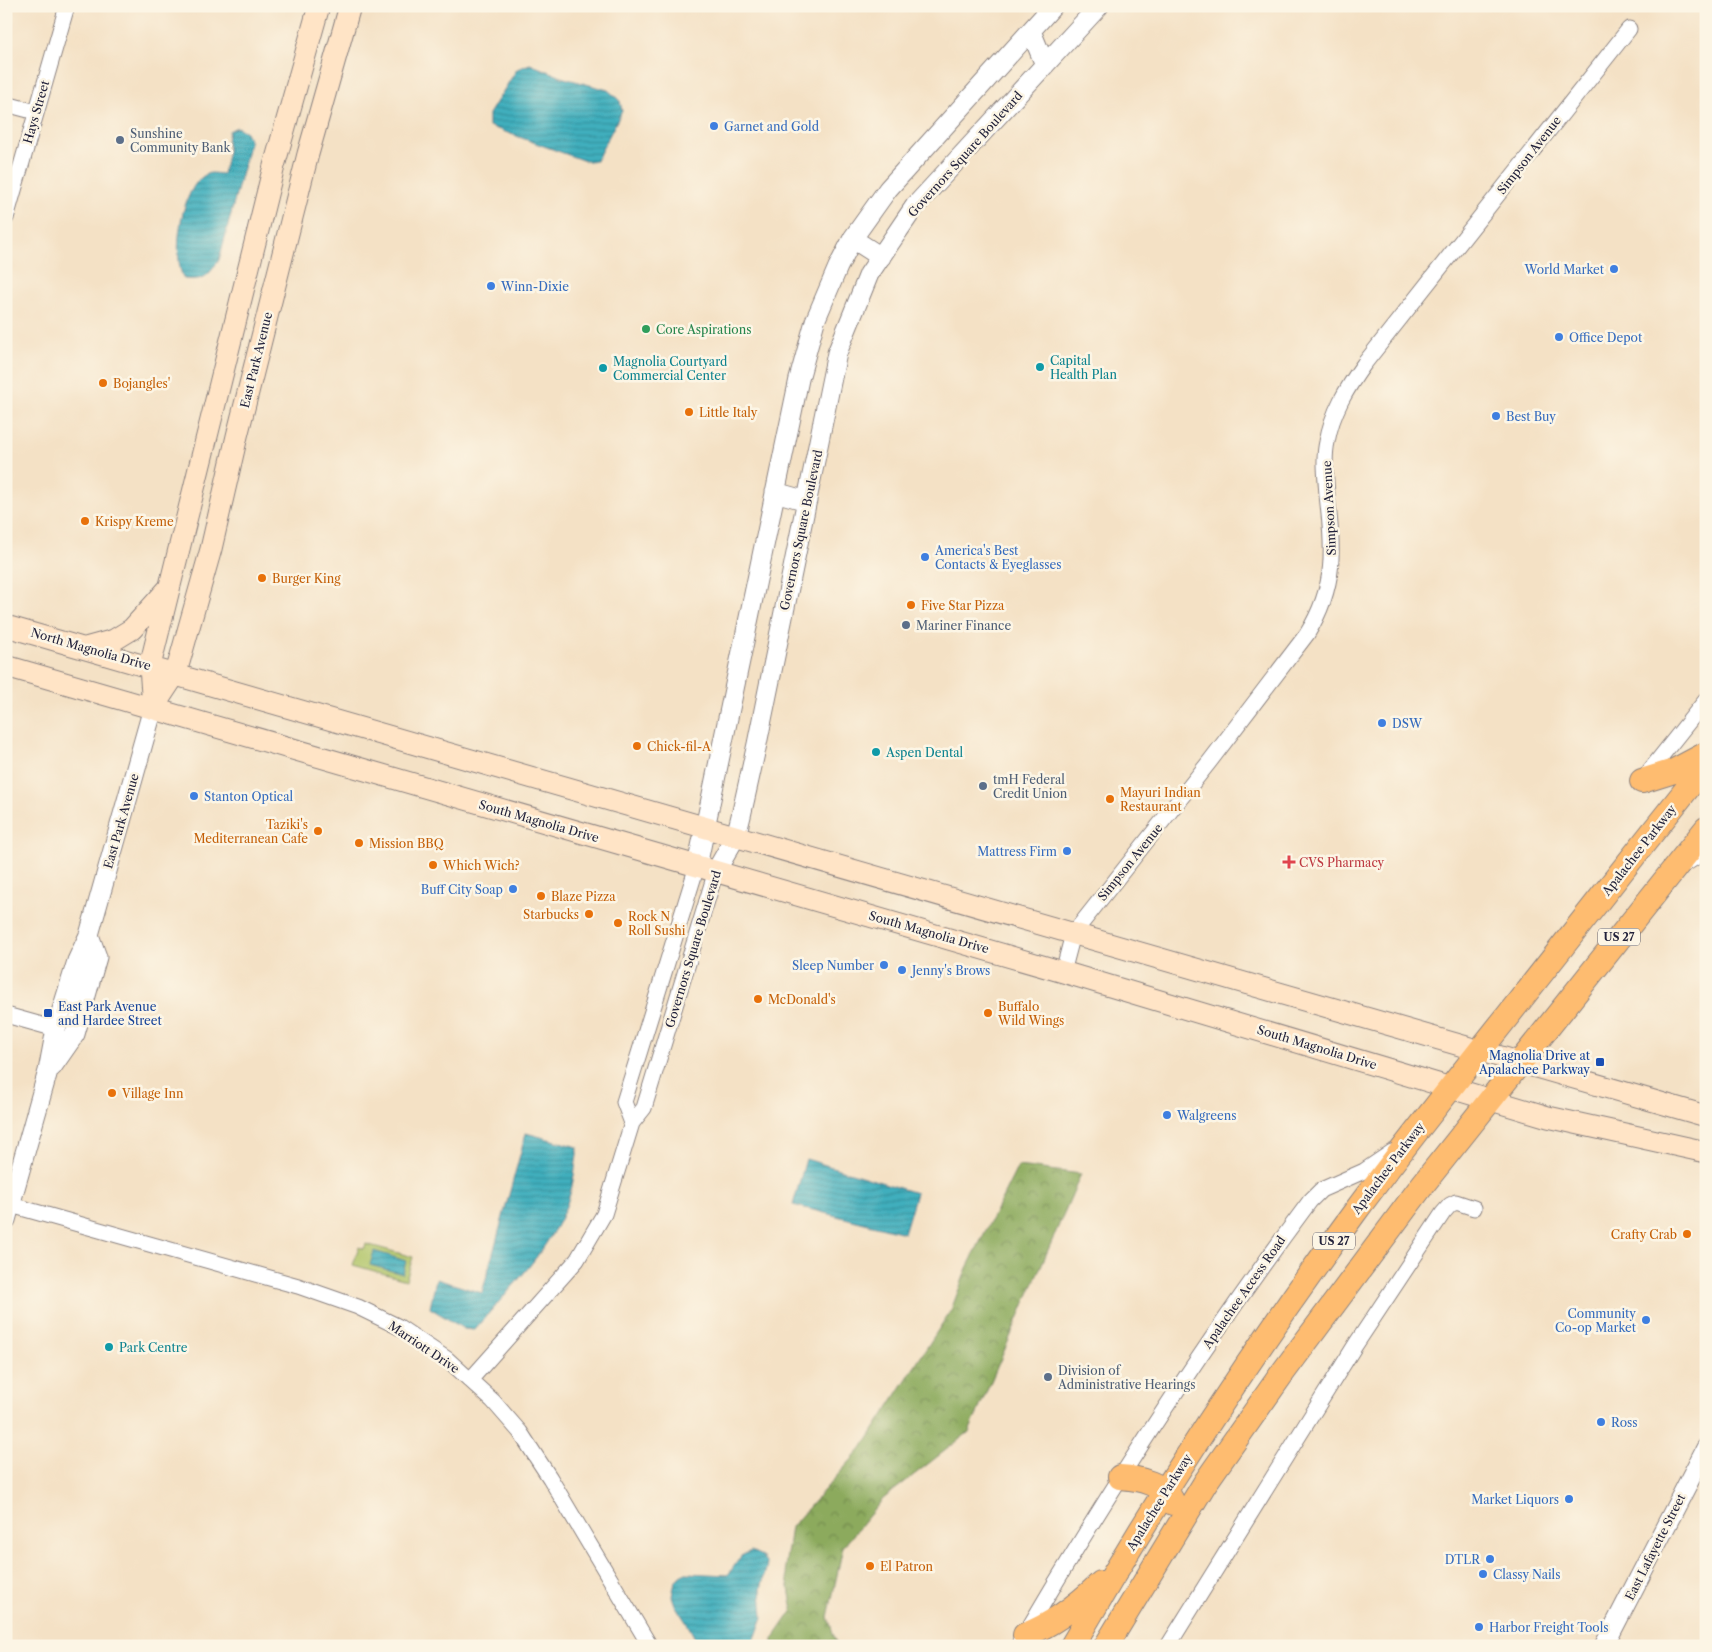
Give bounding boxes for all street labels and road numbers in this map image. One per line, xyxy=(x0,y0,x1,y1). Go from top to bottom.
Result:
street label: Hays Street xyxy=(20,78,52,145)
street label: Governors Square Boulevard xyxy=(905,88,1026,220)
street label: Simpson Avenue xyxy=(1494,113,1564,197)
street label: East Park Avenue xyxy=(237,310,275,410)
street label: Governors Square Boulevard xyxy=(777,448,826,612)
street label: Simpson Avenue xyxy=(1319,460,1339,556)
street label: North Magnolia Drive xyxy=(29,625,153,673)
street label: East Park Avenue xyxy=(100,771,142,870)
street label: South Magnolia Drive xyxy=(477,797,601,845)
street label: Apalachee Parkway xyxy=(1598,801,1679,899)
street label: Simpson Avenue xyxy=(1094,820,1166,904)
street label: Governors Square Boulevard xyxy=(662,868,724,1030)
street label: South Magnolia Drive xyxy=(867,908,991,956)
road number: US 27 xyxy=(1598,929,1640,946)
street label: South Magnolia Drive xyxy=(1255,1022,1379,1072)
street label: Apalachee Parkway xyxy=(1348,1119,1428,1218)
street label: Apalachee Access Road xyxy=(1199,1232,1289,1352)
road number: US 27 xyxy=(1313,1232,1355,1250)
street label: Marriott Drive xyxy=(386,1318,463,1376)
street label: Apalachee Parkway xyxy=(1123,1451,1195,1554)
street label: East Lafayette Street xyxy=(1622,1491,1689,1603)

